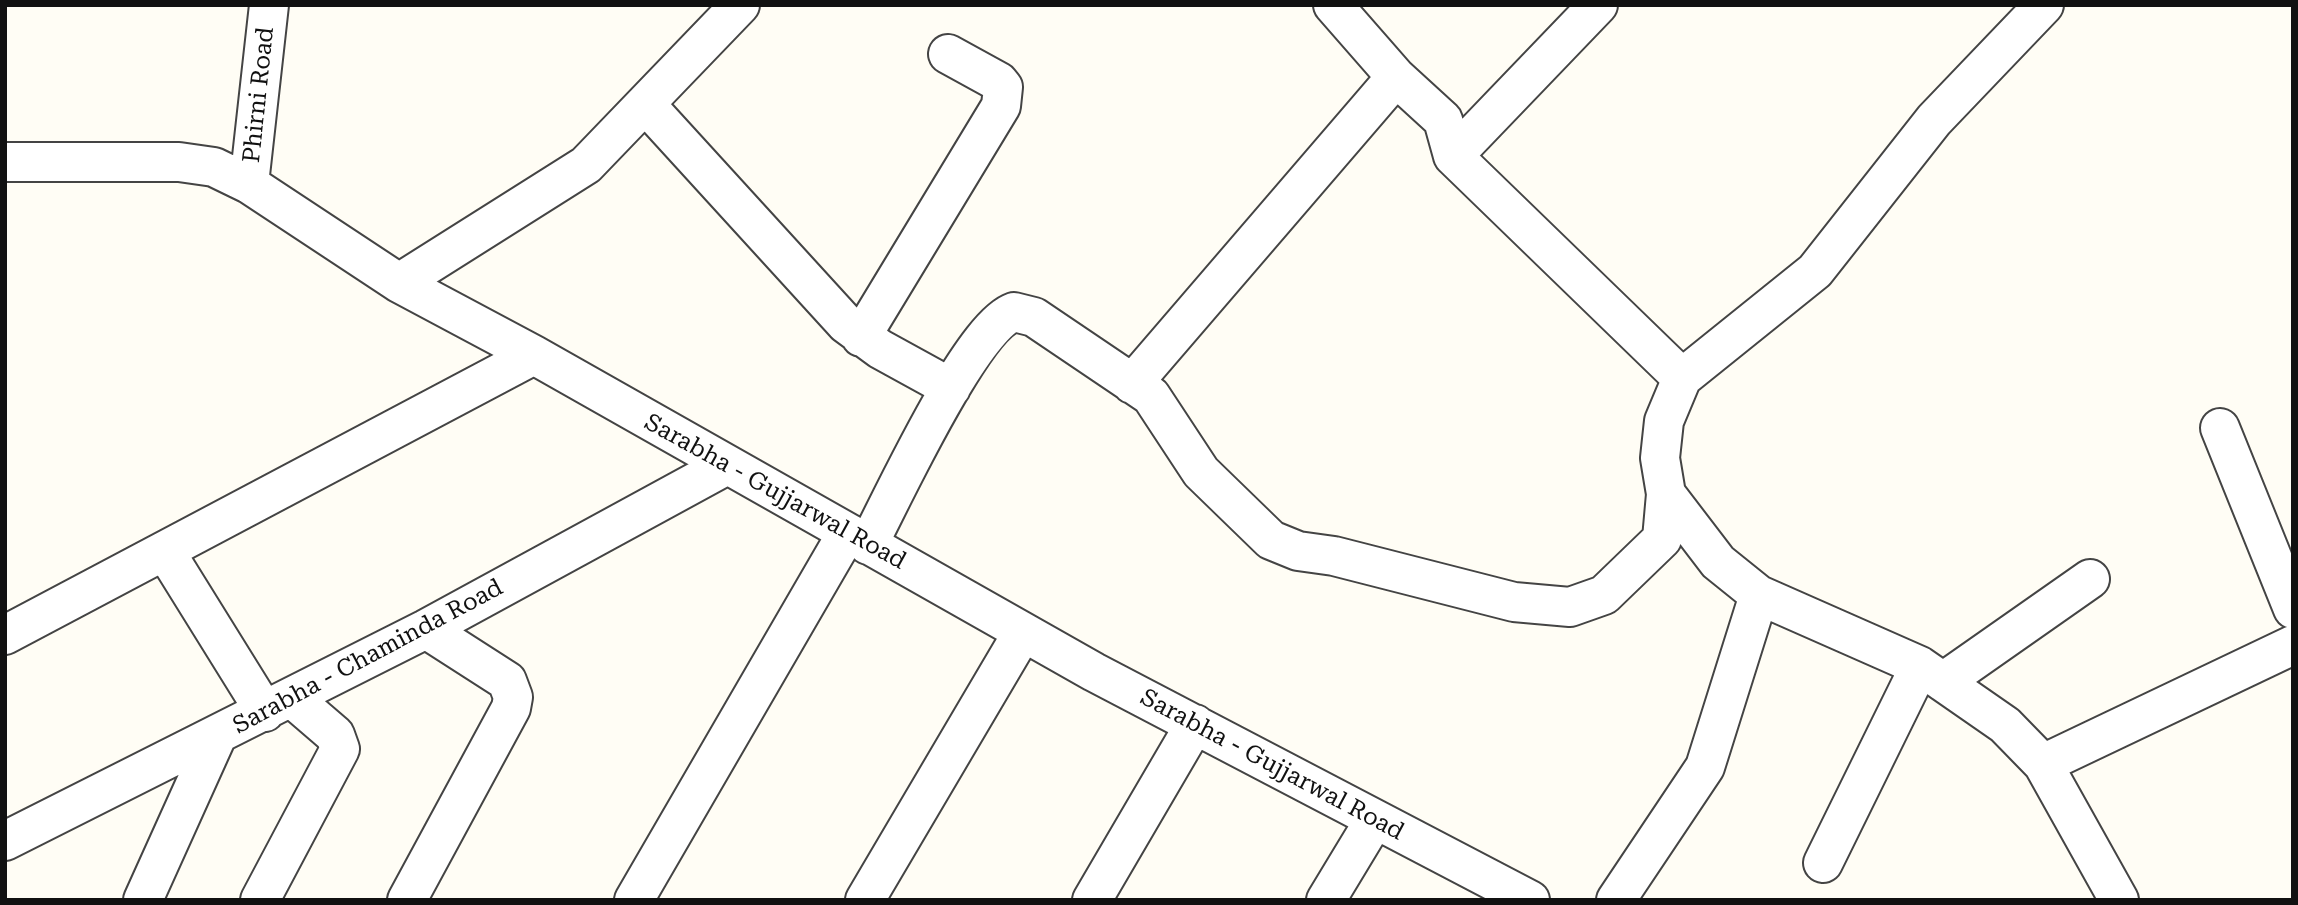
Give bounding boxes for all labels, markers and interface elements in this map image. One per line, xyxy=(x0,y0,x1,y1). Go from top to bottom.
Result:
street label: Phirni Road xyxy=(238,26,280,164)
street label: Sarabha - Gujjarwal Road xyxy=(639,408,911,576)
street label: Sarabha - Chaminda Road xyxy=(228,573,508,741)
street label: Sarabha - Gujjarwal Road xyxy=(1135,683,1409,847)

